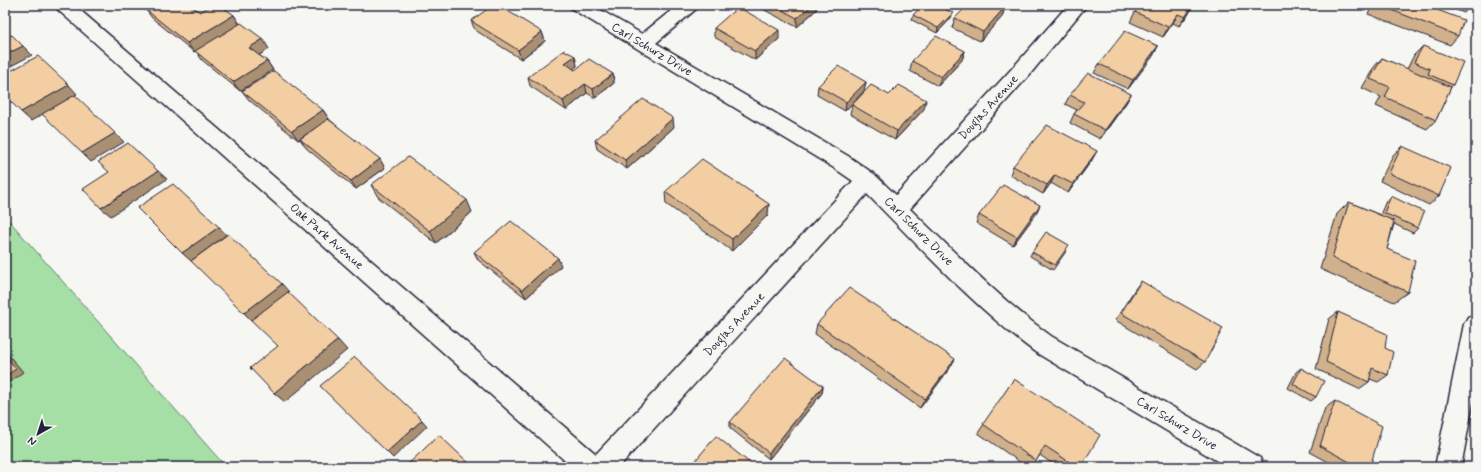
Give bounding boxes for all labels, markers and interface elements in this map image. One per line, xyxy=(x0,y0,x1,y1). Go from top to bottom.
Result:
street label: Carl Schurz Drive xyxy=(608,19,695,80)
street label: Douglas Avenue xyxy=(955,72,1023,144)
street label: Carl Schurz Drive xyxy=(880,194,956,270)
street label: Oak Park Avenue xyxy=(286,200,367,273)
street label: Douglas Avenue xyxy=(701,289,769,361)
street label: Carl Schurz Drive xyxy=(1133,393,1220,454)
north arrow xyxy=(18,414,58,454)
text: N xyxy=(25,433,40,449)

